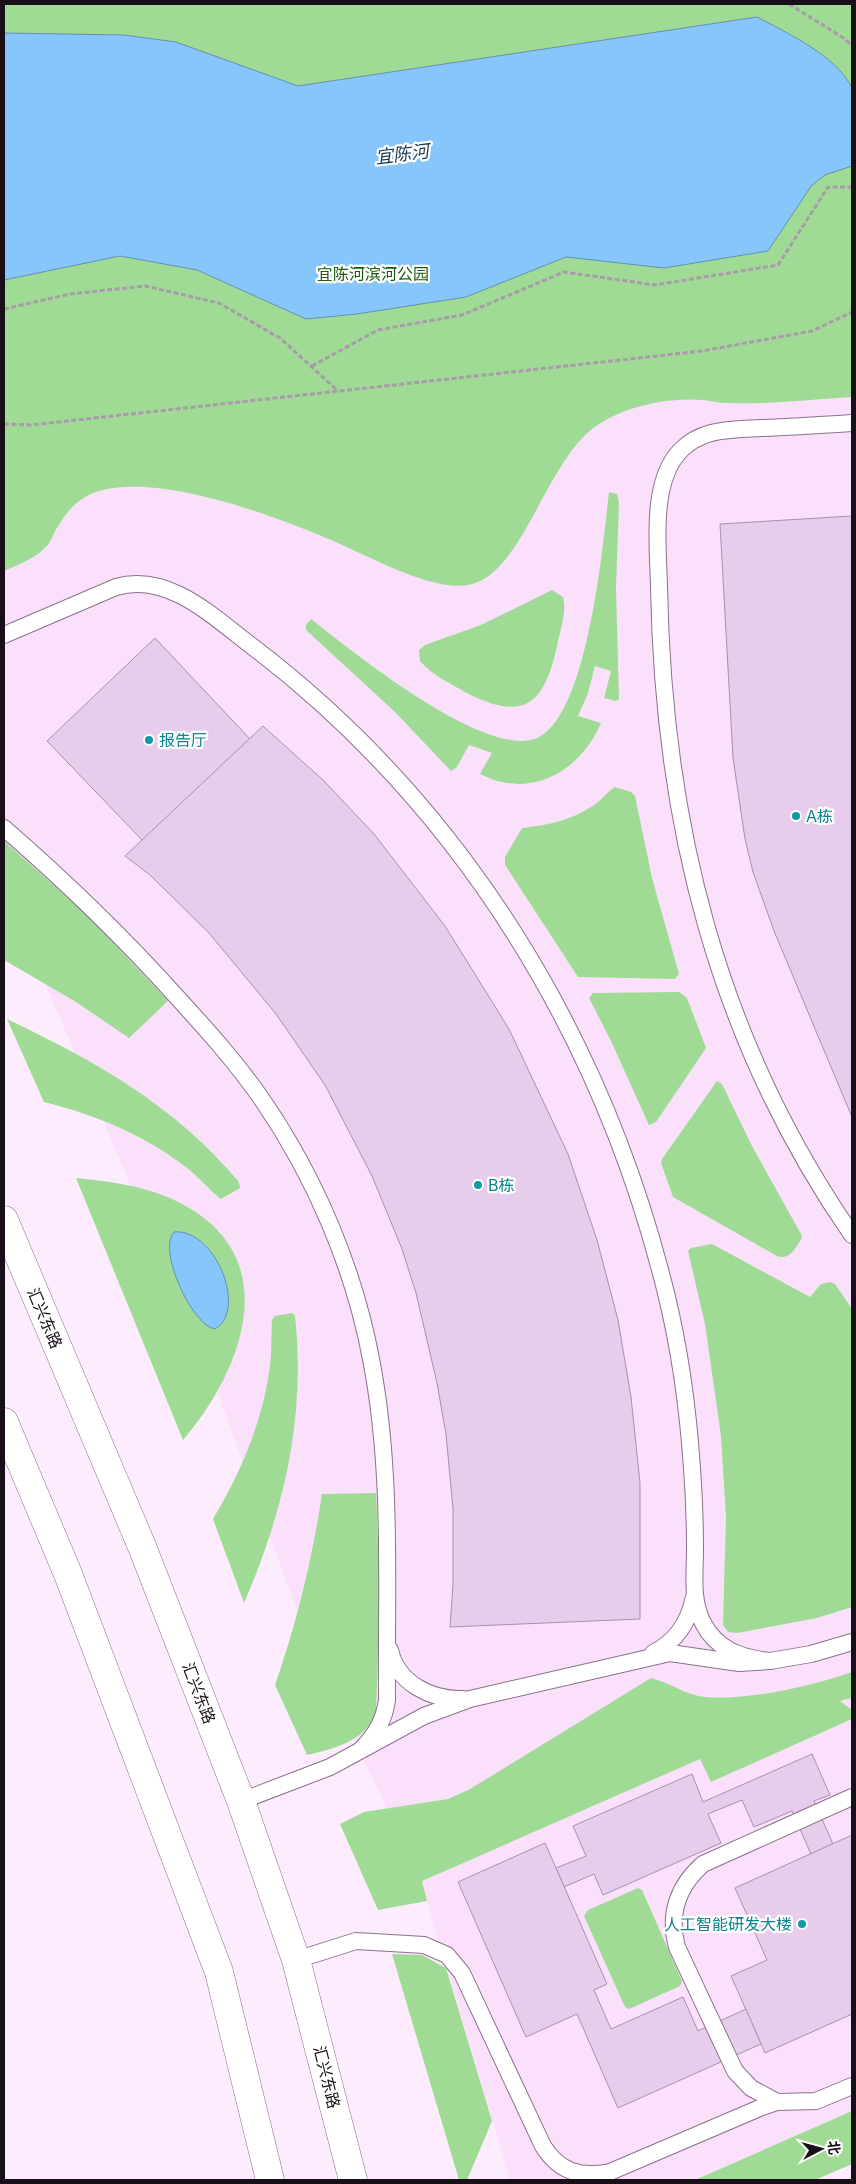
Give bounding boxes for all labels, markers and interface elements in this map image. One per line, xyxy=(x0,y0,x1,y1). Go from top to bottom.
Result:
water label: 宜陈河 xyxy=(374,140,433,168)
park label: 宜陈河滨河公园 xyxy=(317,264,429,284)
place label: 报告厅 xyxy=(159,730,207,750)
marker: 报告厅 xyxy=(143,734,155,746)
place label: A栋 xyxy=(806,806,833,826)
marker: A栋 xyxy=(790,810,802,822)
place label: B栋 xyxy=(488,1175,514,1195)
marker: B栋 xyxy=(472,1179,484,1191)
street label: 汇兴东路 xyxy=(23,1285,67,1351)
street label: 汇兴东路 xyxy=(178,1660,220,1726)
place label: 人工智能研发大楼 xyxy=(664,1914,792,1934)
marker: 人工智能研发大楼 xyxy=(796,1918,808,1930)
street label: 汇兴东路 xyxy=(310,2044,344,2110)
north arrow xyxy=(796,2124,846,2174)
text: 北 xyxy=(825,2140,844,2155)

